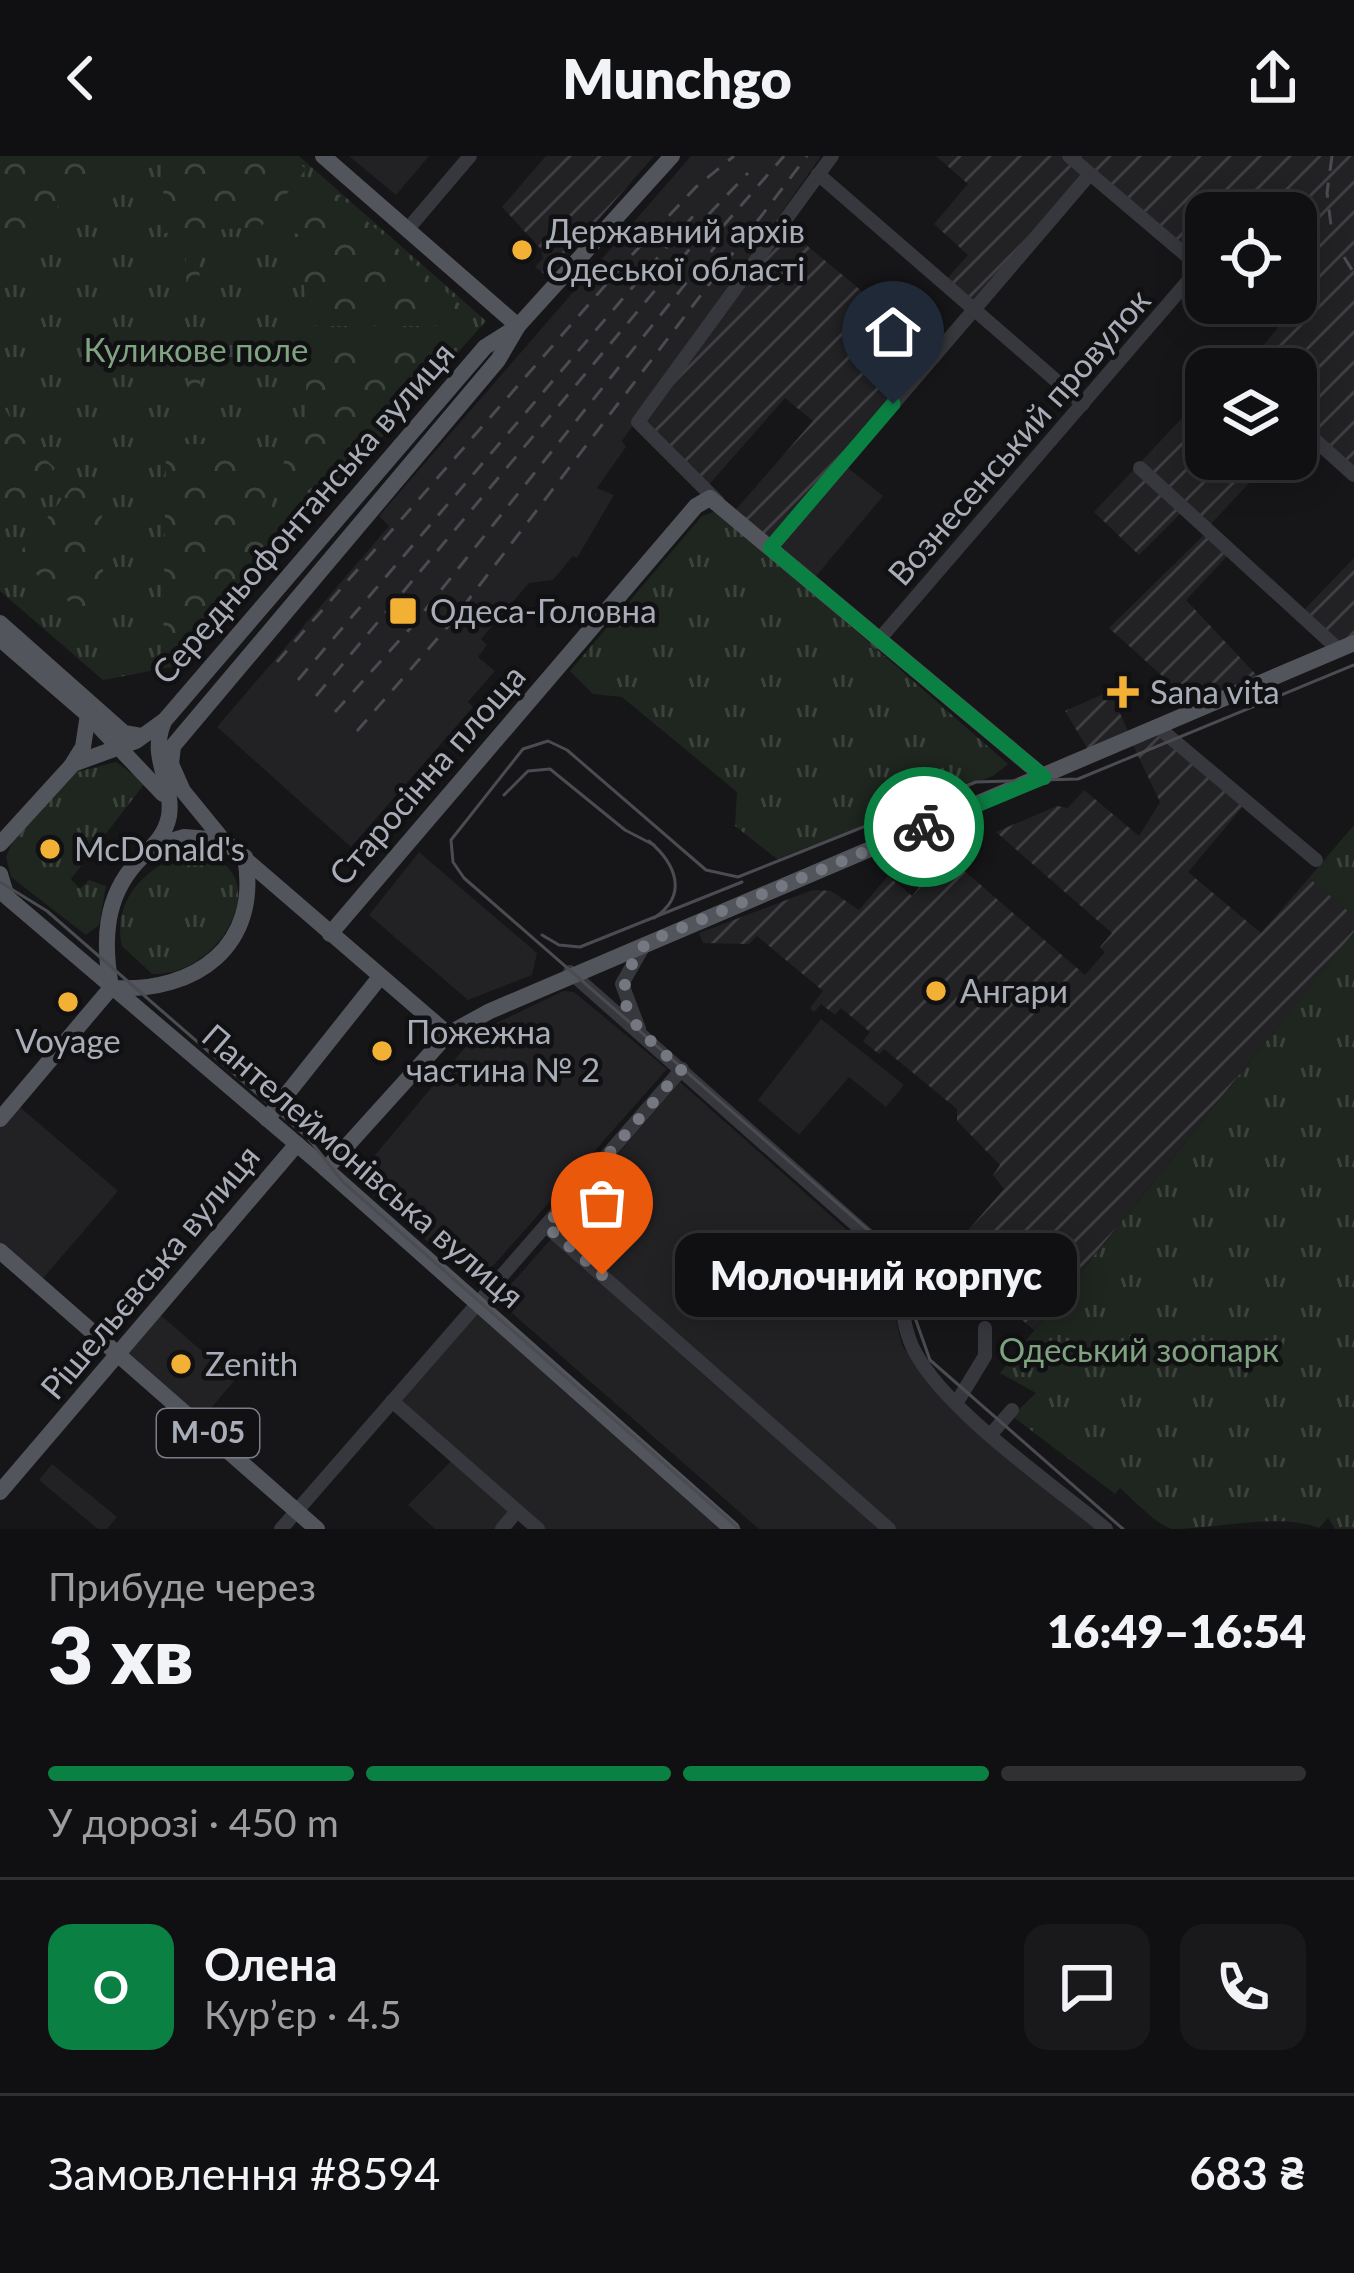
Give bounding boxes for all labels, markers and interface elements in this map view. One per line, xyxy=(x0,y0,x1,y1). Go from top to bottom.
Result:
icon: back xyxy=(48,45,114,111)
icon: share xyxy=(1240,45,1306,111)
text: Munchgo xyxy=(562,46,792,111)
map controls xyxy=(1185,192,1317,480)
button: locate xyxy=(1185,192,1317,324)
place label: Державний архів Одеської області xyxy=(546,210,805,288)
marker: Державний архів Одеської області xyxy=(509,237,535,263)
street label: Вознесенський провулок xyxy=(879,280,1158,593)
pin xyxy=(842,281,944,404)
icon: home xyxy=(860,299,926,365)
park label: Куликове поле xyxy=(83,329,309,369)
street label: Середньофонтанська вулиця xyxy=(143,333,462,691)
button: layers xyxy=(1185,348,1317,480)
place label: Одеса-Головна xyxy=(430,590,657,630)
marker: Одеса-Головна xyxy=(387,595,419,627)
street label: Старосінна площа xyxy=(320,656,533,893)
place label: Sana vita xyxy=(1150,671,1280,711)
marker: Sana vita xyxy=(1107,676,1139,708)
courier xyxy=(864,767,984,887)
icon: bike xyxy=(891,794,957,860)
place label: McDonald's xyxy=(74,828,245,868)
marker: McDonald's xyxy=(37,836,63,862)
place label: Ангари xyxy=(960,970,1068,1010)
marker: Ангари xyxy=(923,978,949,1004)
marker: Voyage xyxy=(55,989,81,1015)
place label: Пожежна частина № 2 xyxy=(406,1011,600,1089)
street label: Пантелеймонівська вулиця xyxy=(195,1015,532,1316)
place label: Voyage xyxy=(15,1020,121,1060)
marker: Пожежна частина № 2 xyxy=(369,1038,395,1064)
street label: Рішельєвська вулиця xyxy=(31,1136,267,1406)
pin xyxy=(551,1152,653,1275)
icon: bag xyxy=(569,1170,635,1236)
callout: Молочний корпус xyxy=(674,1233,1076,1317)
text: Молочний корпус xyxy=(710,1252,1042,1298)
park label: Одеський зоопарк xyxy=(999,1329,1279,1369)
place label: Zenith xyxy=(205,1343,298,1383)
marker: Zenith xyxy=(168,1351,194,1377)
road number: М-05 xyxy=(157,1409,259,1457)
text: Прибуде через xyxy=(48,1563,316,1609)
text: 16:49–16:54 xyxy=(1047,1604,1306,1658)
text: 3 хв xyxy=(48,1607,193,1701)
text: У дорозі · 450 m xyxy=(48,1799,339,1845)
button: chat xyxy=(1024,1924,1150,2050)
button: phone xyxy=(1180,1924,1306,2050)
text: Олена xyxy=(204,1937,338,1991)
text: О xyxy=(93,1960,129,2014)
text: Кур’єр · 4.5 xyxy=(204,1991,402,2037)
text: Замовлення #8594 xyxy=(48,2146,440,2200)
text: 683 ₴ xyxy=(1189,2146,1306,2200)

